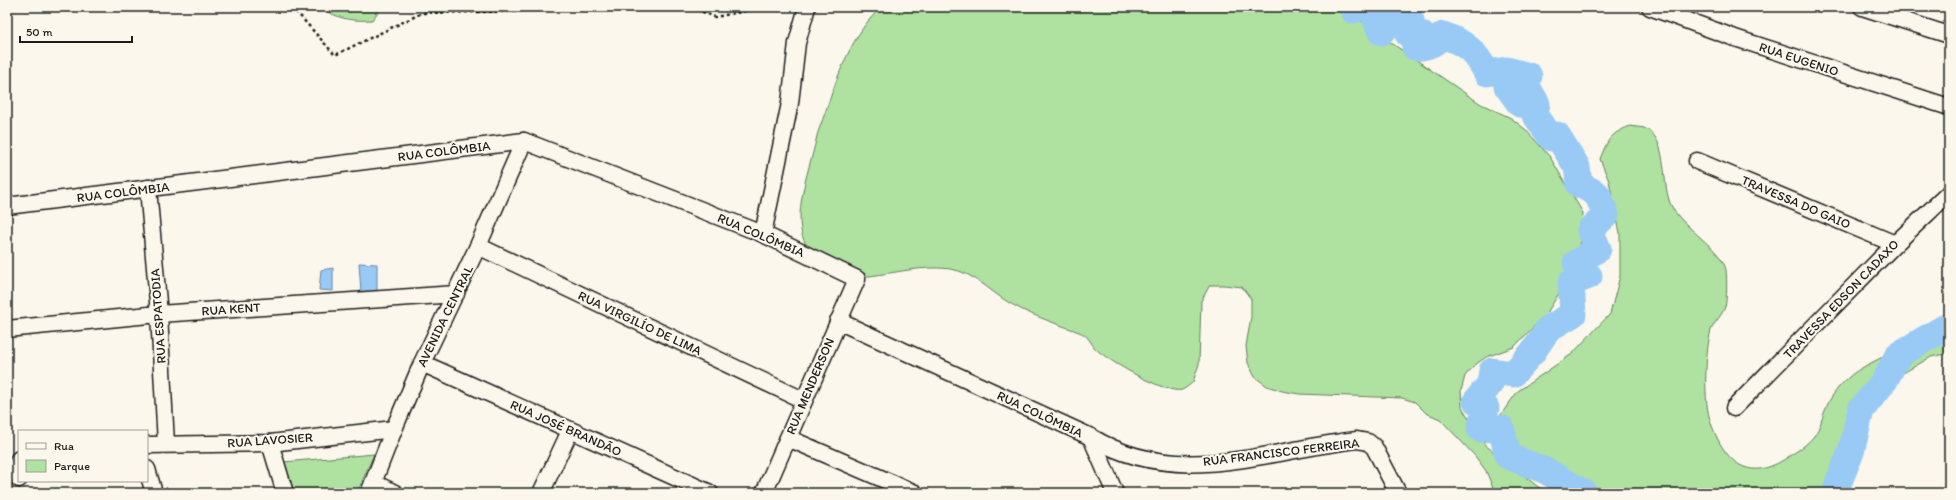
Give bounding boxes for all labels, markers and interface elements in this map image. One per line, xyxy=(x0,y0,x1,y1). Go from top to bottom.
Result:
scale bar xyxy=(20,18,132,44)
text: 50 m xyxy=(26,25,52,39)
street label: RUA EUGENIO xyxy=(1757,39,1841,79)
street label: RUA COLÔMBIA xyxy=(397,138,492,164)
street label: TRAVESSA DO GAIO xyxy=(1739,172,1853,232)
street label: RUA COLÔMBIA xyxy=(76,179,171,205)
street label: RUA COLÔMBIA xyxy=(715,210,807,260)
street label: TRAVESSA EDSON CADAXO xyxy=(1780,236,1902,362)
street label: AVENIDA CENTRAL xyxy=(414,263,476,369)
street label: RUA ESPATODIA xyxy=(147,267,169,364)
street label: RUA VIRGILÍO DE LIMA xyxy=(576,288,705,359)
street label: RUA KENT xyxy=(201,299,262,319)
street label: RUA MENDERSON xyxy=(783,335,837,437)
street label: RUA COLÔMBIA xyxy=(995,388,1086,441)
street label: RUA JOSÉ BRANDÃO xyxy=(508,397,624,459)
legend xyxy=(18,430,148,482)
street label: RUA LAVOSIER xyxy=(227,430,313,450)
street label: RUA FRANCISCO FERREIRA xyxy=(1202,435,1361,469)
text: Rua xyxy=(54,439,74,453)
text: Parque xyxy=(54,459,90,473)

